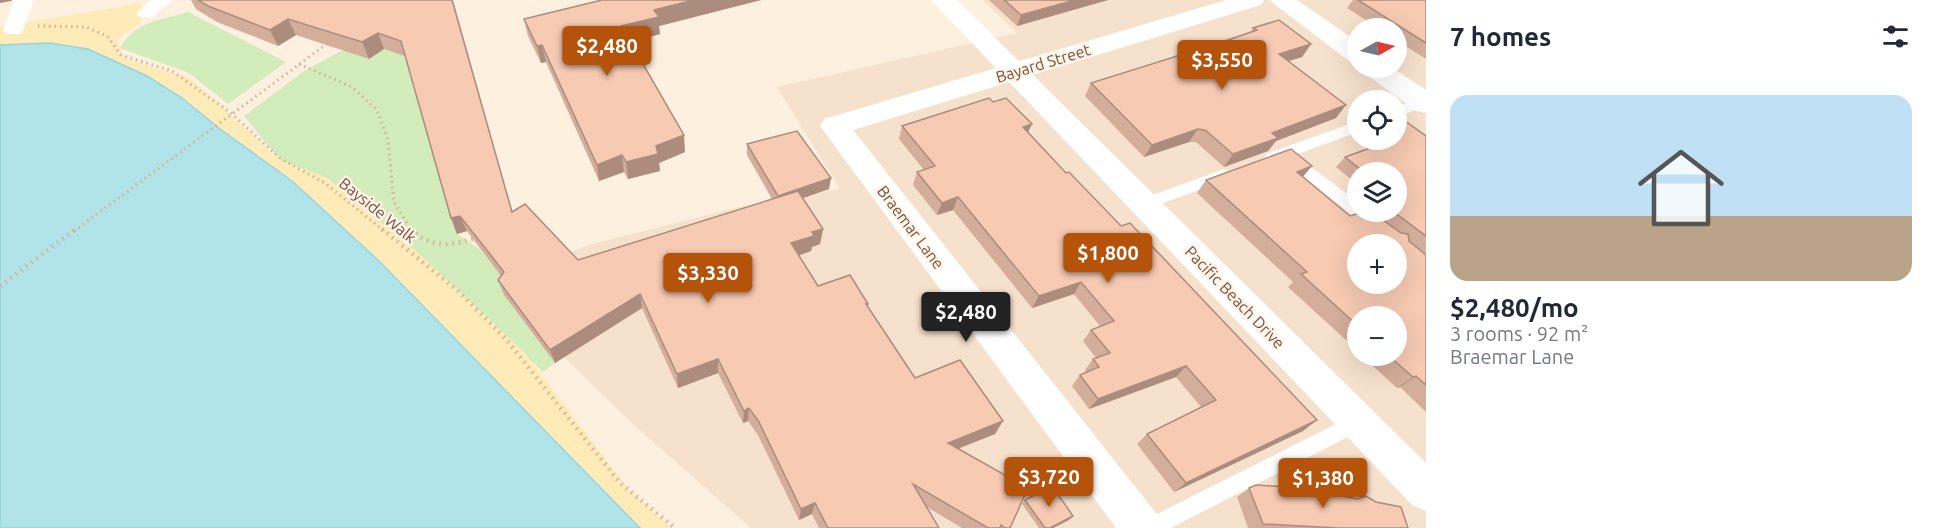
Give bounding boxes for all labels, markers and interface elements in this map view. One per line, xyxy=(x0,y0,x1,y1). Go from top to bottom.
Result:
north arrow xyxy=(1347,18,1407,78)
map controls xyxy=(1347,18,1407,366)
icon: filters xyxy=(1879,20,1912,53)
text: 7 homes xyxy=(1450,22,1551,51)
pin: $2,480 xyxy=(558,26,656,77)
text: $2,480 xyxy=(576,34,638,57)
street label: Bayard Street xyxy=(993,40,1093,86)
pin: $3,550 xyxy=(1173,40,1271,91)
text: $3,550 xyxy=(1191,48,1253,71)
button: locate xyxy=(1347,90,1407,150)
icon: home xyxy=(1627,134,1735,242)
button: layers xyxy=(1347,162,1407,222)
street label: Bayside Walk xyxy=(336,174,420,246)
street label: Braemar Lane xyxy=(874,182,948,272)
pin: $1,800 xyxy=(1059,233,1157,284)
button: + xyxy=(1347,234,1407,294)
text: $1,800 xyxy=(1077,241,1139,264)
street label: Pacific Beach Drive xyxy=(1182,242,1288,352)
pin: $3,330 xyxy=(659,253,757,304)
text: $3,330 xyxy=(677,261,739,284)
pin: $2,480 xyxy=(917,292,1015,343)
text: $2,480/mo xyxy=(1450,293,1579,322)
text: $2,480 xyxy=(935,300,997,323)
button: − xyxy=(1347,306,1407,366)
text: 3 rooms · 92 m² xyxy=(1450,322,1588,345)
text: Braemar Lane xyxy=(1450,345,1574,368)
pin: $3,720 xyxy=(1000,457,1098,508)
pin: $1,380 xyxy=(1274,458,1372,509)
text: $3,720 xyxy=(1018,465,1080,488)
text: $1,380 xyxy=(1292,466,1354,489)

